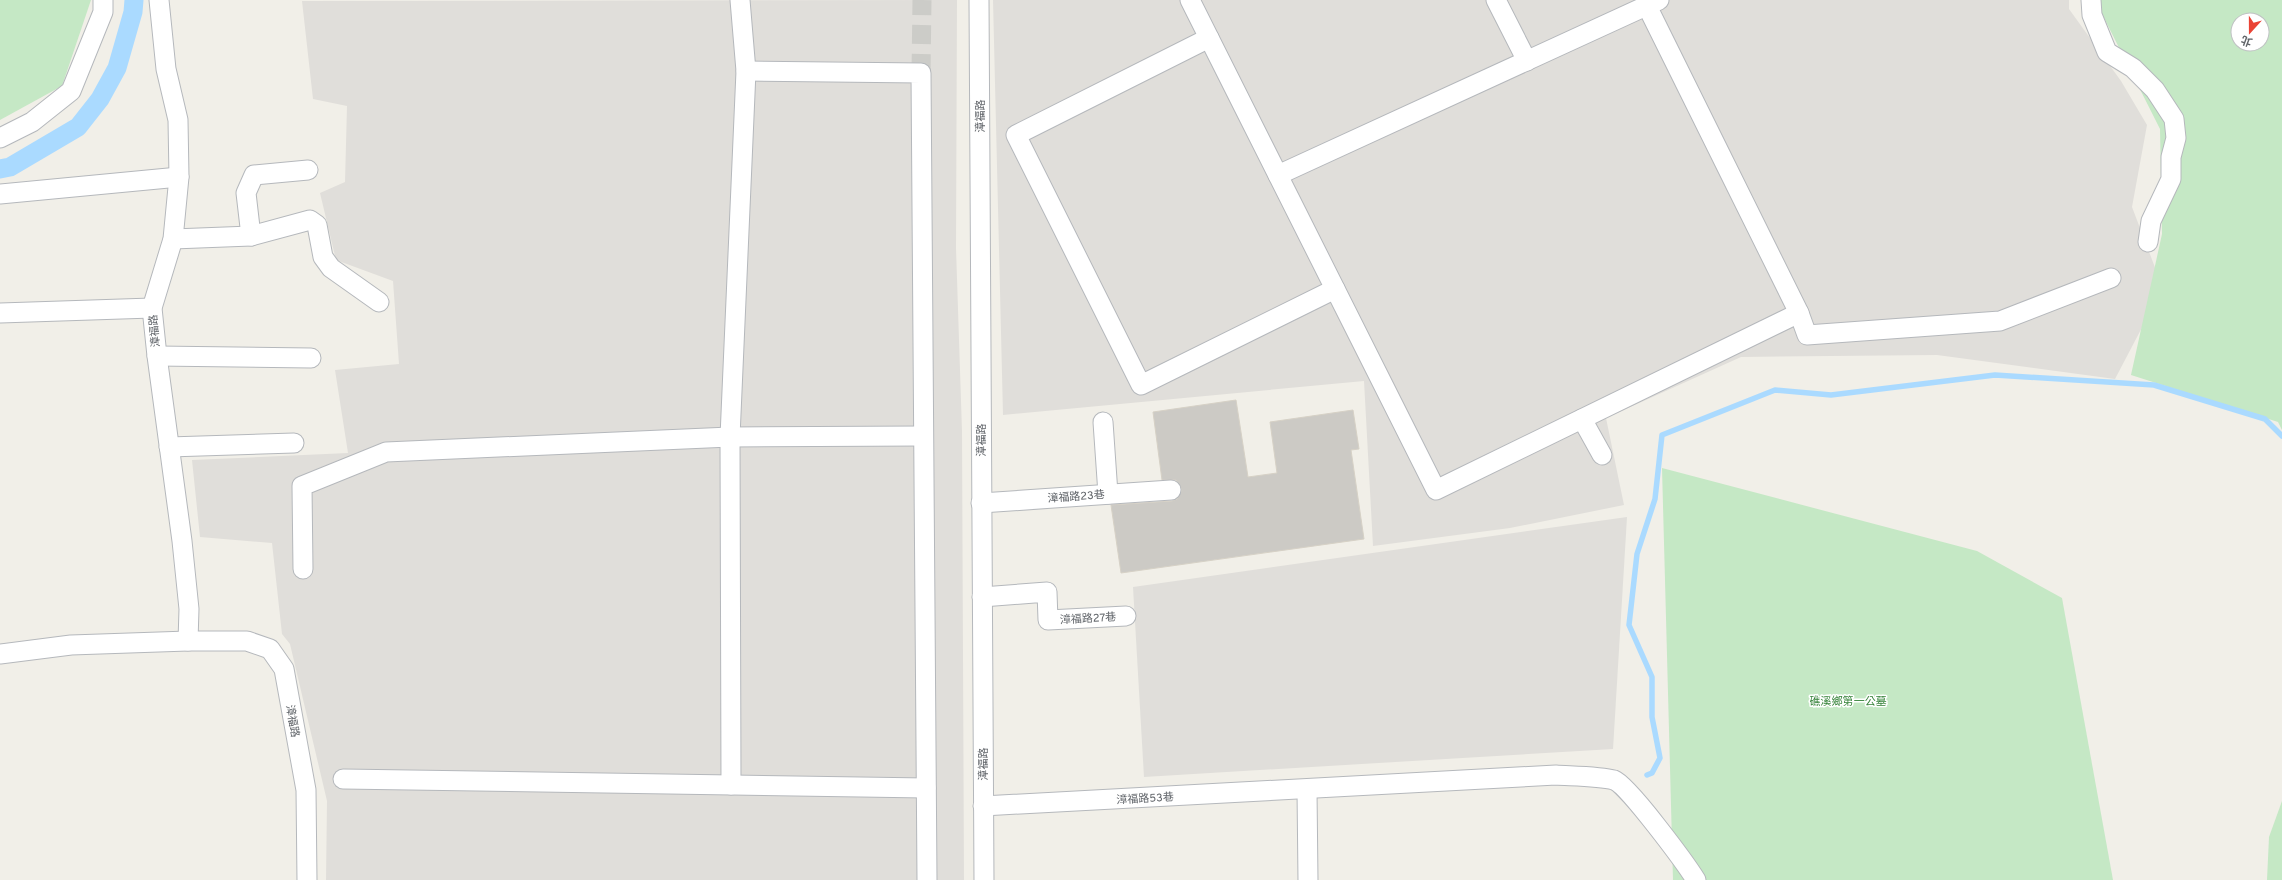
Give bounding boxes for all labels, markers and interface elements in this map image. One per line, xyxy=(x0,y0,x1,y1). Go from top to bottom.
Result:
north arrow xyxy=(2230,12,2270,52)
text: 北 xyxy=(2239,32,2254,49)
street label: 漳福路 xyxy=(974,100,988,133)
street label: 漳福路 xyxy=(147,314,163,348)
street label: 漳福路 xyxy=(975,424,989,457)
street label: 漳福路23巷 xyxy=(1047,488,1105,506)
street label: 漳福路27巷 xyxy=(1060,611,1117,627)
park label: 礁溪鄉第一公墓 xyxy=(1810,695,1887,709)
street label: 漳福路 xyxy=(282,704,302,739)
street label: 漳福路 xyxy=(977,748,991,781)
street label: 漳福路53巷 xyxy=(1116,791,1174,807)

